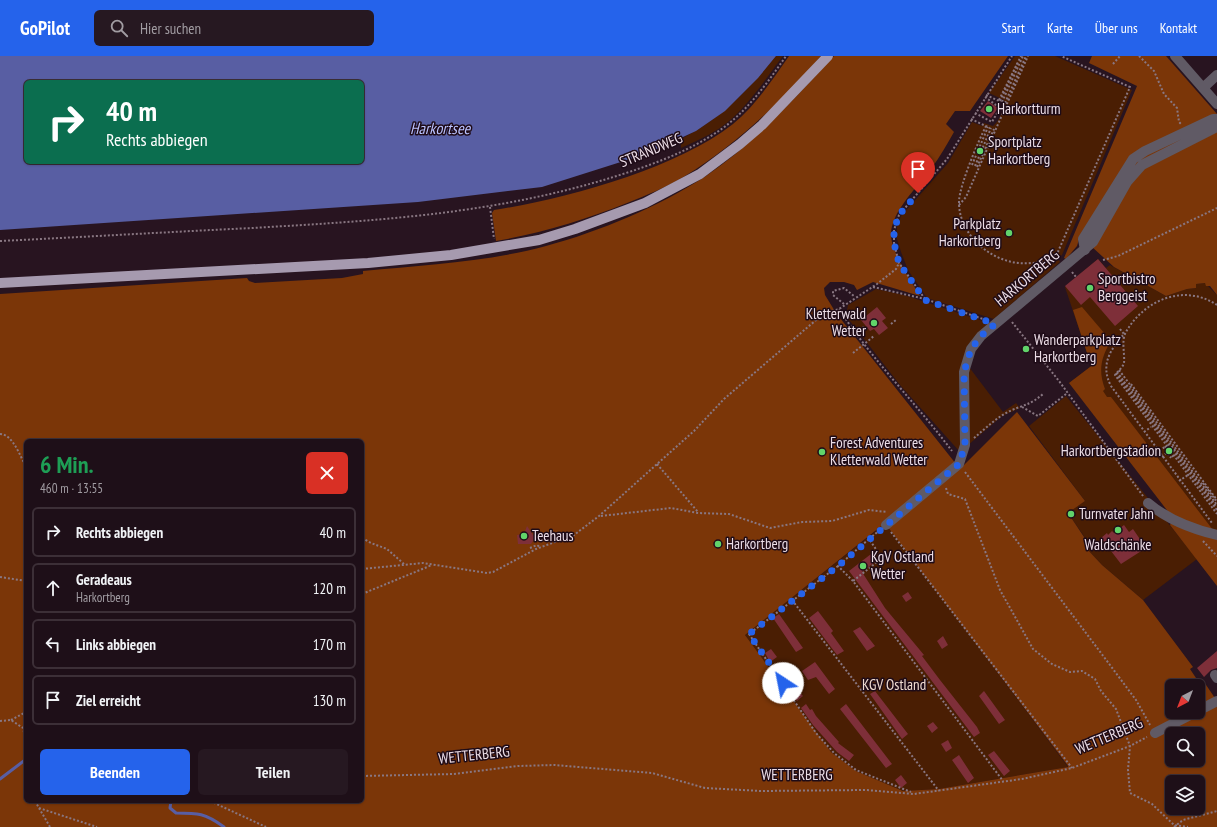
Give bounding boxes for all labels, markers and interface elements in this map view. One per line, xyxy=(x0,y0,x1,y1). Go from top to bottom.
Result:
search box xyxy=(94,10,374,46)
text: GoPilot xyxy=(20,16,70,40)
icon: search xyxy=(108,17,130,39)
text: Hier suchen xyxy=(140,19,201,38)
text: Start xyxy=(1001,19,1025,37)
text: Karte xyxy=(1047,19,1073,37)
text: Über uns xyxy=(1095,19,1138,37)
text: Kontakt xyxy=(1160,19,1197,37)
text: 40 m xyxy=(106,92,157,129)
icon: right xyxy=(40,96,92,148)
place label: Harkortturm xyxy=(997,99,1060,118)
marker: Harkortturm xyxy=(984,104,994,114)
water label: Harkortsee xyxy=(410,118,471,138)
text: Rechts abbiegen xyxy=(106,128,208,151)
street label: STRANDWEG xyxy=(616,128,685,171)
place label: Sportplatz Harkortberg xyxy=(988,132,1050,168)
marker: Sportplatz Harkortberg xyxy=(975,146,985,156)
pin xyxy=(901,152,935,193)
icon: arrive xyxy=(907,158,929,180)
place label: Parkplatz Harkortberg xyxy=(939,214,1001,250)
marker: Parkplatz Harkortberg xyxy=(1004,228,1014,238)
street label: HARKORTBERG xyxy=(990,245,1063,310)
place label: Sportbistro Berggeist xyxy=(1098,269,1156,305)
marker: Sportbistro Berggeist xyxy=(1085,283,1095,293)
place label: Kletterwald Wetter xyxy=(806,304,867,340)
marker: Kletterwald Wetter xyxy=(869,318,879,328)
place label: Wanderparkplatz Harkortberg xyxy=(1034,330,1121,366)
marker: Wanderparkplatz Harkortberg xyxy=(1021,344,1031,354)
place label: Forest Adventures Kletterwald Wetter xyxy=(830,433,928,469)
place label: Harkortbergstadion xyxy=(1061,441,1161,460)
marker: Harkortbergstadion xyxy=(1164,446,1174,456)
marker: Forest Adventures Kletterwald Wetter xyxy=(817,447,827,457)
text: 6 Min. xyxy=(40,449,94,480)
button: close xyxy=(306,452,348,494)
text: 460 m · 13:55 xyxy=(40,480,103,497)
place label: Turnvater Jahn xyxy=(1079,504,1154,523)
marker: Turnvater Jahn xyxy=(1066,509,1076,519)
icon: right xyxy=(42,521,64,543)
text: Rechts abbiegen xyxy=(76,523,163,542)
text: 40 m xyxy=(320,523,346,542)
marker: Waldschänke xyxy=(1113,525,1123,535)
place label: Teehaus xyxy=(532,526,574,545)
marker: Teehaus xyxy=(519,531,529,541)
place label: Harkortberg xyxy=(726,534,788,553)
place label: Waldschänke xyxy=(1084,535,1152,554)
marker: Harkortberg xyxy=(713,539,723,549)
place label: KgV Ostland Wetter xyxy=(871,547,934,583)
marker: KgV Ostland Wetter xyxy=(858,561,868,571)
text: Geradeaus xyxy=(76,570,132,589)
icon: ahead xyxy=(42,577,64,599)
text: 120 m xyxy=(313,579,346,598)
text: Harkortberg xyxy=(76,589,130,606)
icon: left xyxy=(42,633,64,655)
text: Links abbiegen xyxy=(76,635,156,654)
text: 170 m xyxy=(313,635,346,654)
position arrow xyxy=(762,662,804,704)
park label: KGV Ostland xyxy=(862,675,926,694)
north arrow xyxy=(1165,679,1205,719)
map controls xyxy=(1165,679,1205,815)
icon: arrive xyxy=(42,689,64,711)
text: Ziel erreicht xyxy=(76,691,141,710)
text: 130 m xyxy=(313,691,346,710)
street label: WETTERBERG xyxy=(1072,713,1145,758)
button: search xyxy=(1165,727,1205,767)
street label: WETTERBERG xyxy=(437,741,511,768)
button: Beenden xyxy=(40,749,190,795)
button: Teilen xyxy=(198,749,348,795)
street label: WETTERBERG xyxy=(761,765,833,784)
button: layers xyxy=(1165,775,1205,815)

